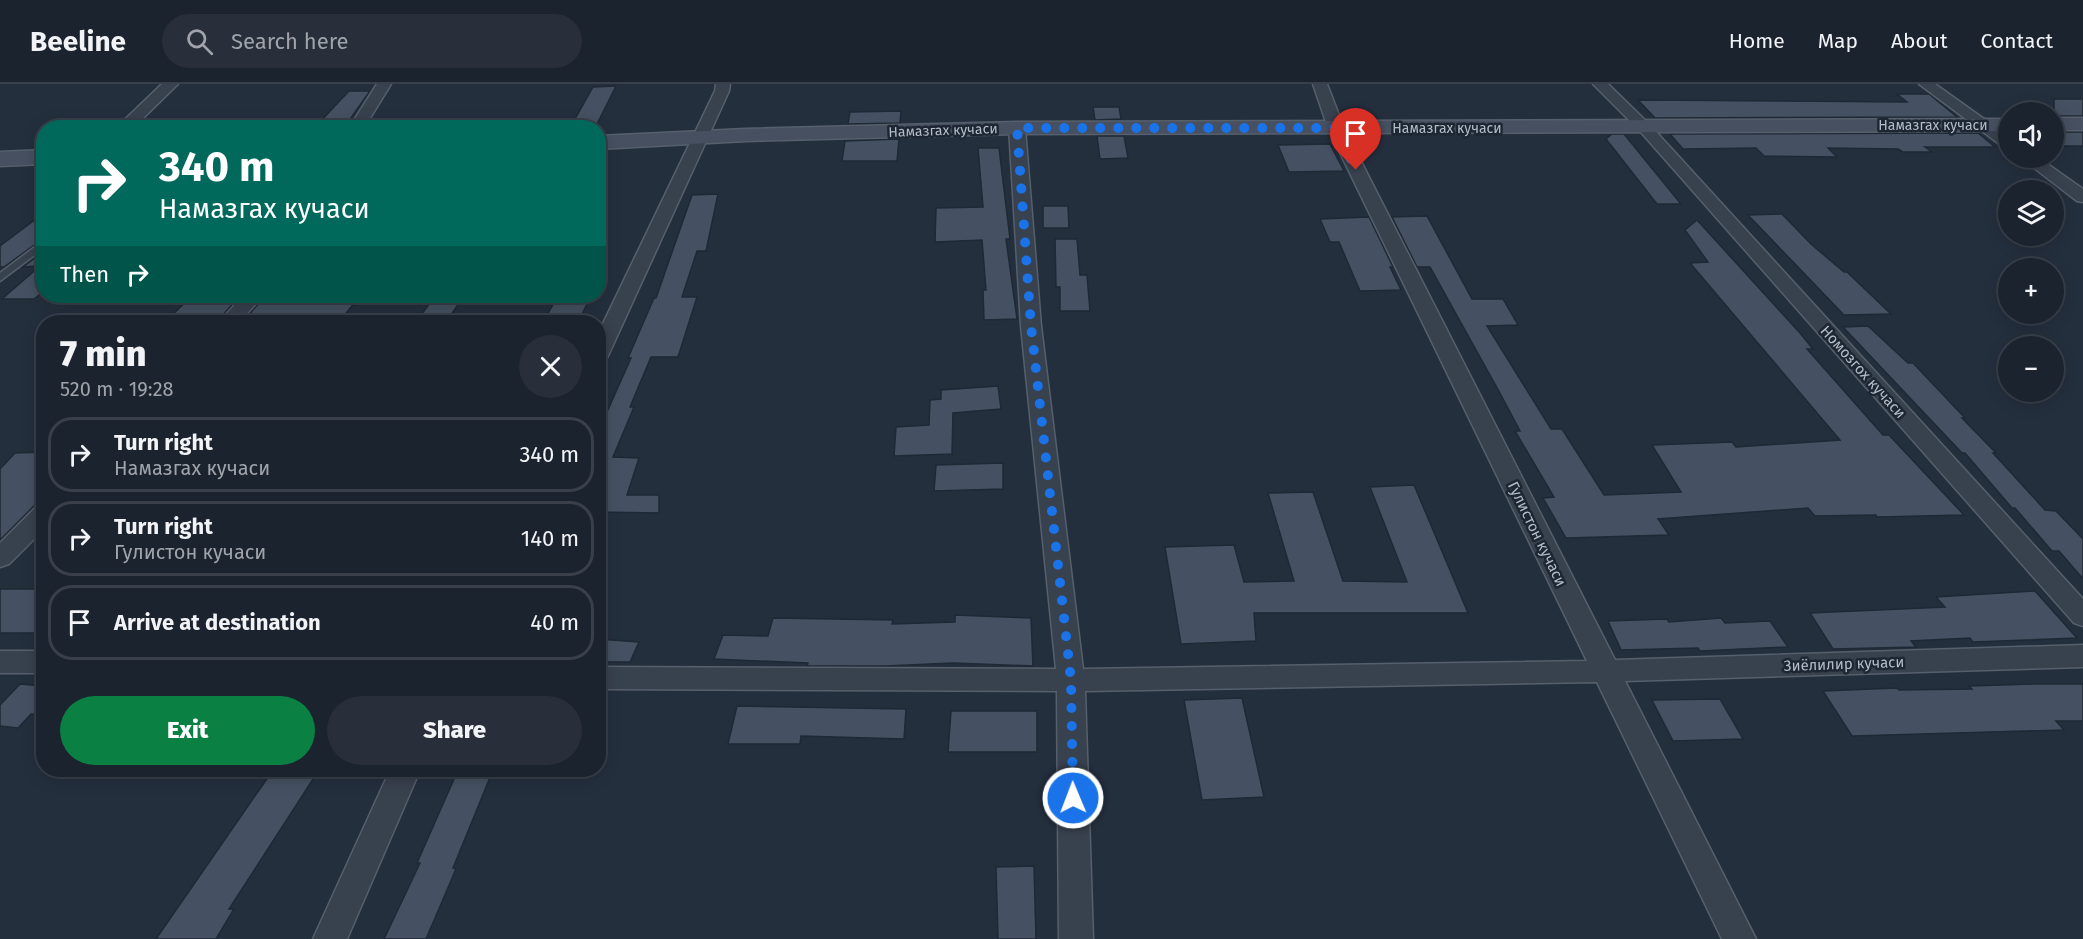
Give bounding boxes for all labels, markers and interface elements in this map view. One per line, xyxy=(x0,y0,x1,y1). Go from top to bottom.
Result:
search box xyxy=(162,14,582,68)
text: Beeline xyxy=(30,25,126,58)
icon: search xyxy=(183,25,216,58)
text: Search here xyxy=(231,28,349,55)
text: Home xyxy=(1729,28,1785,54)
text: Map xyxy=(1818,28,1858,54)
text: About xyxy=(1891,28,1948,54)
text: Contact xyxy=(1981,28,2053,54)
map controls xyxy=(1998,102,2064,402)
button: sound xyxy=(1998,102,2064,168)
pin xyxy=(1330,108,1381,170)
icon: arrive xyxy=(1339,117,1372,150)
street label: Намазгах кучаси xyxy=(1878,117,1988,134)
street label: Намазгах кучаси xyxy=(888,120,998,141)
street label: Намазгах кучаси xyxy=(1392,120,1502,137)
text: 340 m xyxy=(159,142,275,192)
icon: right xyxy=(60,144,138,222)
button: layers xyxy=(1998,180,2064,246)
text: Намазгах кучаси xyxy=(159,193,370,225)
icon: right xyxy=(121,258,154,291)
button: + xyxy=(1998,258,2064,324)
text: Then xyxy=(60,261,109,288)
street label: Номозгох кучаси xyxy=(1817,322,1909,422)
text: 7 min xyxy=(60,332,146,376)
button: close xyxy=(519,335,582,398)
button: − xyxy=(1998,336,2064,402)
text: 520 m · 19:28 xyxy=(60,377,174,401)
text: Turn right xyxy=(114,429,213,456)
icon: right xyxy=(63,438,96,471)
text: 340 m xyxy=(519,441,579,468)
text: Намазгах кучаси xyxy=(114,456,270,480)
street label: Гулистон кучаси xyxy=(1504,479,1570,589)
text: Turn right xyxy=(114,513,213,540)
icon: right xyxy=(63,522,96,555)
text: 140 m xyxy=(521,525,579,552)
text: Гулистон кучаси xyxy=(114,540,266,564)
icon: arrive xyxy=(63,606,96,639)
text: Arrive at destination xyxy=(114,609,321,636)
text: 40 m xyxy=(530,609,579,636)
street label: Зиёлилир кучаси xyxy=(1783,653,1905,675)
button: Exit xyxy=(60,696,315,765)
button: Share xyxy=(327,696,582,765)
position arrow xyxy=(1041,766,1105,830)

